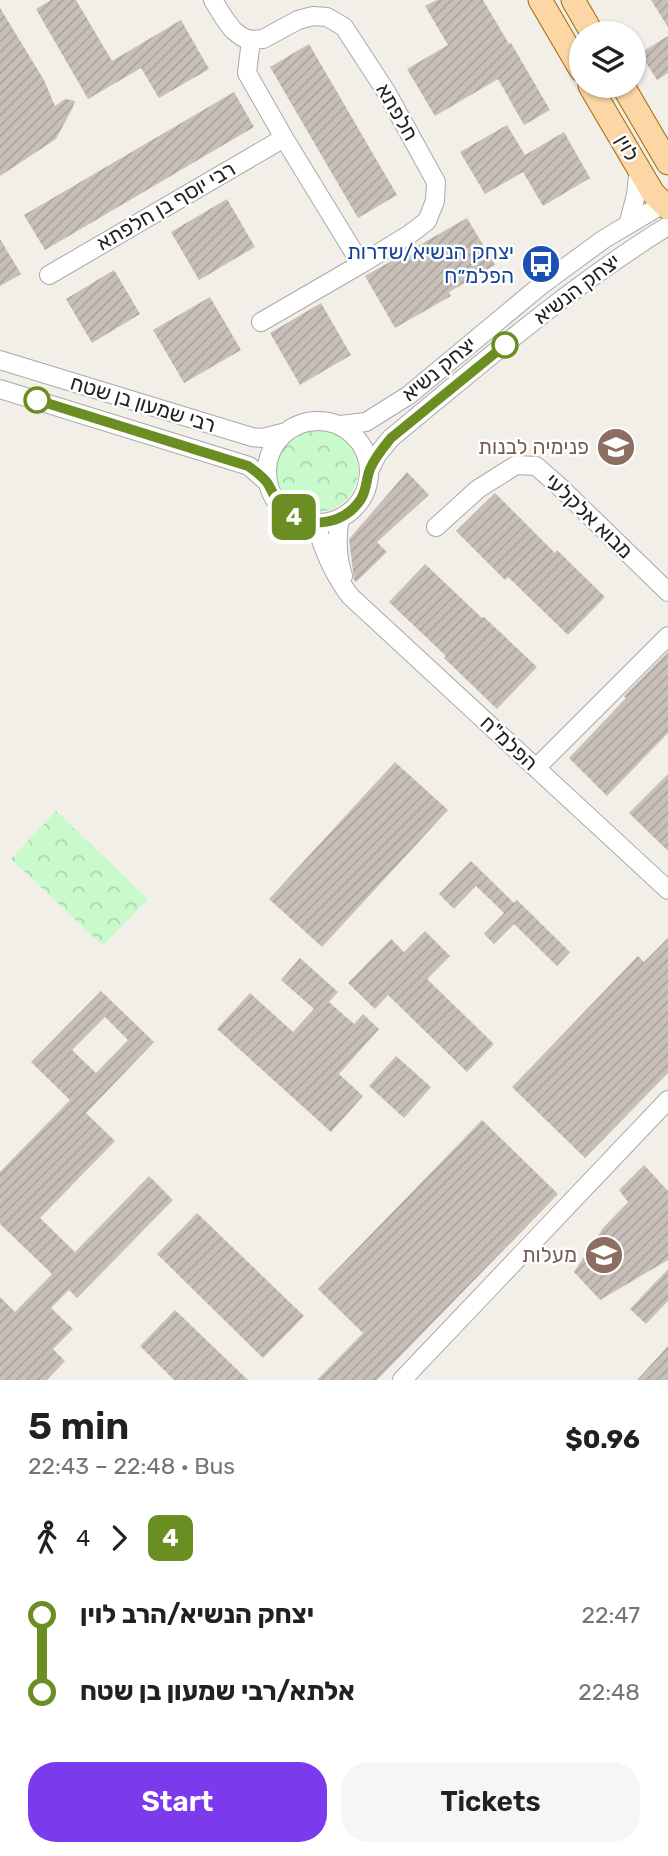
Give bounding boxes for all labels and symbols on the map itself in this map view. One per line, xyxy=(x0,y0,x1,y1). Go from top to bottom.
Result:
street label: חלפתא xyxy=(371,79,424,145)
street label: לוין xyxy=(610,130,645,165)
street label: רבי יוסף בן חלפתא xyxy=(92,156,239,255)
place label: יצחק הנשיא/שדרות הפלמ״ח xyxy=(347,239,514,288)
bus stop icon: יצחק הנשיא/שדרות הפלמ״ח xyxy=(520,243,562,285)
street label: יצחק הנשיא xyxy=(529,248,625,329)
street label: יצחק נשיא xyxy=(397,331,481,406)
unlabelled marker xyxy=(492,332,518,358)
street label: רבי שמעון בן שטח xyxy=(68,370,219,437)
unlabelled marker xyxy=(24,387,50,413)
school or university icon: פנימיה לבנות xyxy=(595,426,637,468)
place label: פנימיה לבנות xyxy=(478,434,589,459)
street label: מבוא אלקלעי xyxy=(540,468,638,563)
line badge: 4 xyxy=(271,494,317,540)
street label: הפלמ"ח xyxy=(476,710,543,775)
school or university icon: מעלות xyxy=(583,1234,625,1276)
place label: מעלות xyxy=(522,1242,577,1267)

